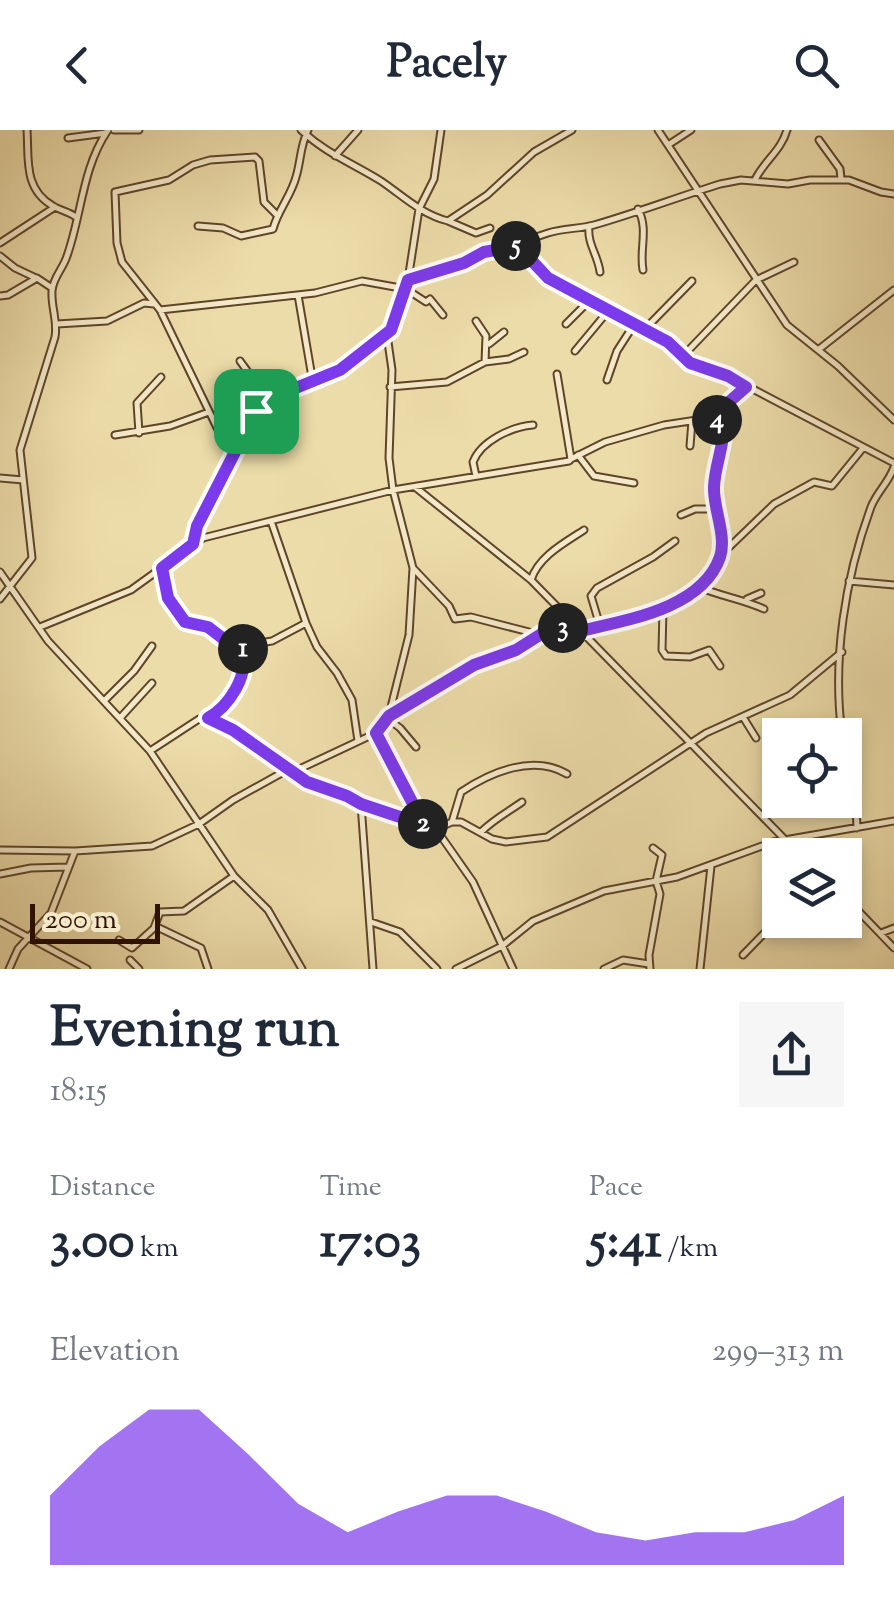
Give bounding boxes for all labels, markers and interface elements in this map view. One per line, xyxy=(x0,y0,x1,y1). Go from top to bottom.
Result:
text: Pacely xyxy=(387,33,507,98)
icon: back xyxy=(50,38,105,93)
icon: search xyxy=(789,38,844,93)
pin: 5 xyxy=(491,221,541,271)
text: 5 xyxy=(511,226,521,266)
pin xyxy=(214,369,299,454)
icon: arrive xyxy=(229,384,284,439)
pin: 4 xyxy=(692,395,742,445)
text: 4 xyxy=(710,400,724,440)
pin: 3 xyxy=(538,603,588,653)
text: 3 xyxy=(557,608,569,648)
pin: 1 xyxy=(218,624,268,674)
text: 1 xyxy=(238,629,248,669)
map controls xyxy=(762,718,862,938)
button: locate xyxy=(762,718,862,818)
pin: 2 xyxy=(398,799,448,849)
text: 2 xyxy=(416,804,430,844)
button: layers xyxy=(762,838,862,938)
scale bar xyxy=(30,899,160,944)
text: 200 m xyxy=(45,901,117,941)
text: Evening run xyxy=(50,992,339,1071)
button: share xyxy=(739,1002,844,1107)
text: 18:15 xyxy=(50,1069,107,1115)
text: Distance xyxy=(50,1168,156,1208)
text: Time xyxy=(320,1168,382,1208)
text: Pace xyxy=(589,1168,643,1208)
text: 3.00 xyxy=(50,1208,134,1280)
text: 17:03 xyxy=(320,1208,421,1280)
text: 5:41 xyxy=(589,1208,662,1280)
text: km xyxy=(134,1229,179,1269)
text: /km xyxy=(662,1229,718,1269)
text: Elevation xyxy=(50,1329,180,1375)
text: 299–313 m xyxy=(712,1329,844,1375)

